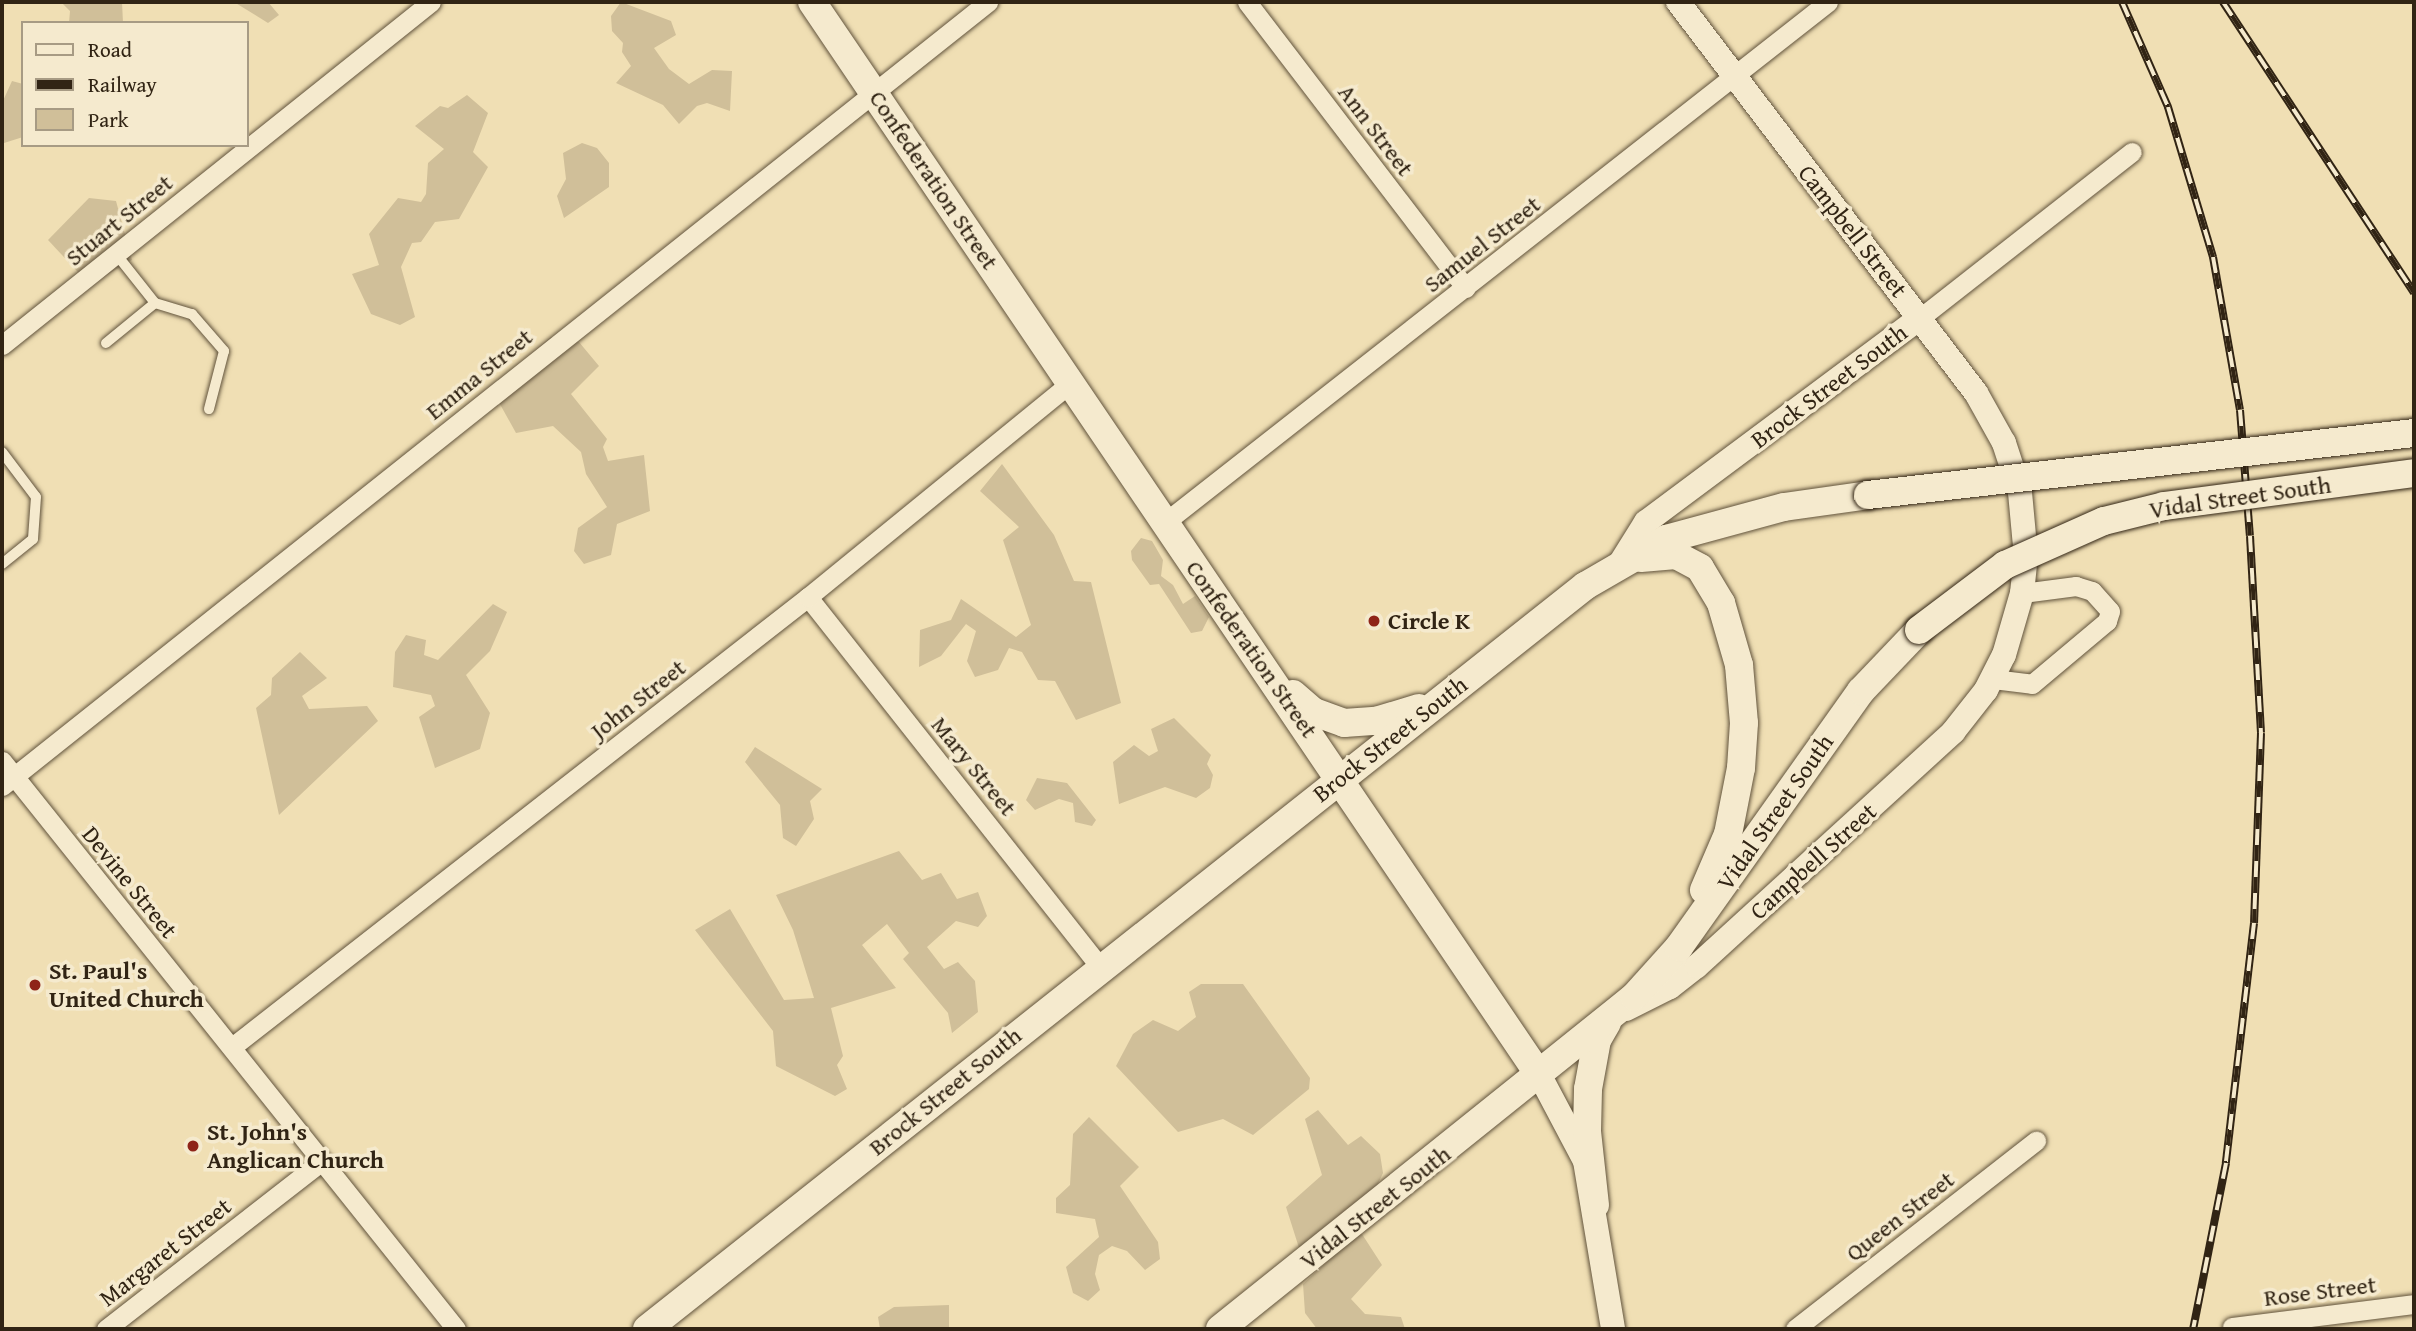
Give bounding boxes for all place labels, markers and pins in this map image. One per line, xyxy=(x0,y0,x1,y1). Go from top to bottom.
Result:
place label: Circle K xyxy=(1388,607,1470,635)
marker: Circle K xyxy=(1366,613,1382,629)
place label: St. Paul's United Church xyxy=(49,957,204,1013)
marker: St. Paul's United Church xyxy=(27,977,43,993)
place label: St. John's Anglican Church xyxy=(207,1118,384,1174)
marker: St. John's Anglican Church xyxy=(185,1138,201,1154)

